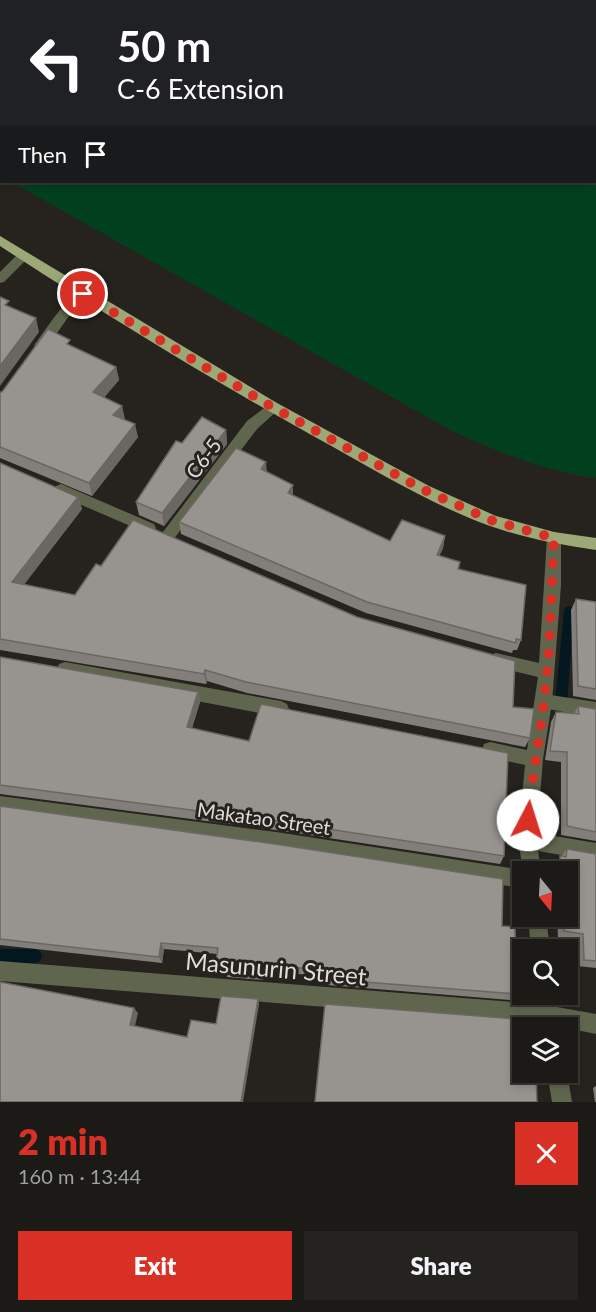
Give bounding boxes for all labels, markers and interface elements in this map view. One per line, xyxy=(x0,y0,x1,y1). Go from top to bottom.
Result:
text: 50 m xyxy=(117,21,211,71)
icon: left xyxy=(18,24,96,102)
text: C-6 Extension xyxy=(117,72,284,105)
icon: arrive xyxy=(79,138,112,171)
text: Then xyxy=(18,141,67,168)
pin xyxy=(57,268,108,319)
icon: arrive xyxy=(66,277,99,310)
street label: C6-5 xyxy=(180,433,226,483)
position arrow xyxy=(496,788,560,852)
street label: Makatao Street xyxy=(196,797,332,839)
north arrow xyxy=(512,861,578,927)
map controls xyxy=(512,861,578,1083)
button: search xyxy=(512,939,578,1005)
street label: Masunurin Street xyxy=(184,946,368,990)
button: layers xyxy=(512,1017,578,1083)
text: 2 min xyxy=(18,1119,108,1163)
button: close xyxy=(515,1122,578,1185)
text: 160 m · 13:44 xyxy=(18,1164,141,1188)
button: Exit xyxy=(18,1231,292,1300)
button: Share xyxy=(304,1231,578,1300)

